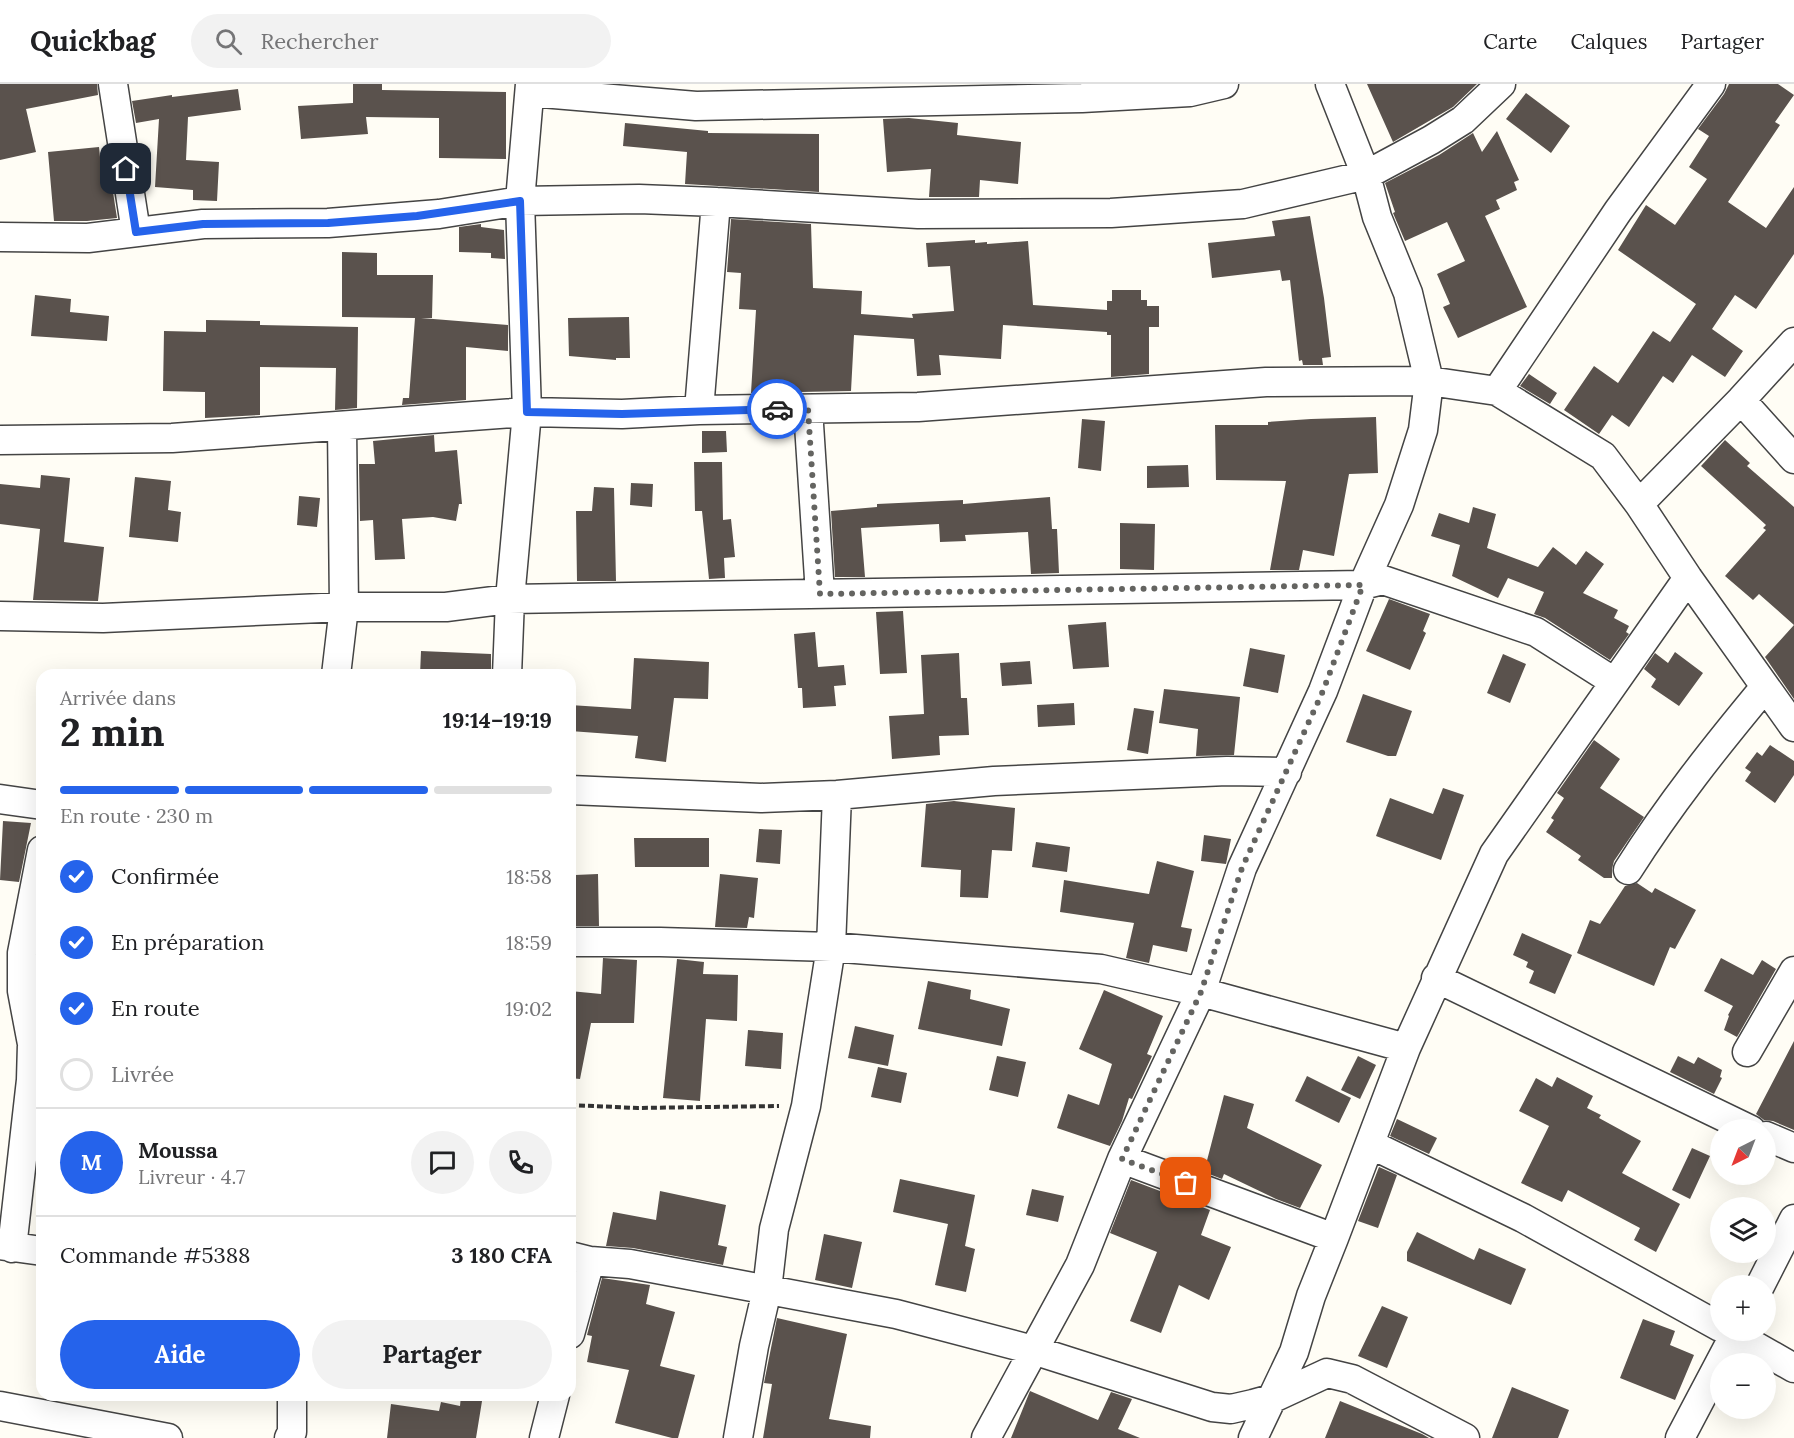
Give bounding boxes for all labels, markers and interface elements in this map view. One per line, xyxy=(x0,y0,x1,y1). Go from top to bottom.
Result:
search box xyxy=(191,14,611,68)
text: Quickbag xyxy=(30,23,155,59)
icon: search xyxy=(212,25,245,58)
text: Rechercher xyxy=(260,27,378,55)
text: Carte xyxy=(1483,28,1537,55)
text: Calques xyxy=(1570,28,1647,55)
text: Partager xyxy=(1680,28,1764,55)
pin xyxy=(100,143,151,194)
icon: home xyxy=(109,152,142,185)
courier xyxy=(747,379,807,439)
icon: car xyxy=(761,393,794,426)
text: Arrivée dans xyxy=(60,685,176,710)
text: 19:14–19:19 xyxy=(443,706,552,734)
text: 2 min xyxy=(60,707,165,757)
text: En route · 230 m xyxy=(60,803,213,828)
icon: check xyxy=(60,860,93,893)
text: Confirmée xyxy=(111,862,219,890)
text: 18:58 xyxy=(506,864,552,889)
icon: check xyxy=(60,926,93,959)
text: En préparation xyxy=(111,928,264,956)
text: 18:59 xyxy=(506,930,552,955)
icon: check xyxy=(60,992,93,1025)
text: En route xyxy=(111,994,200,1022)
text: 19:02 xyxy=(505,996,552,1021)
text: Livrée xyxy=(111,1060,174,1088)
north arrow xyxy=(1710,1119,1776,1185)
map controls xyxy=(1710,1119,1776,1419)
button: chat xyxy=(411,1131,474,1194)
button: phone xyxy=(489,1131,552,1194)
text: Moussa xyxy=(138,1136,218,1164)
text: M xyxy=(81,1148,102,1176)
pin xyxy=(1160,1157,1211,1208)
text: Livreur · 4.7 xyxy=(138,1164,245,1189)
icon: bag xyxy=(1169,1166,1202,1199)
button: layers xyxy=(1710,1197,1776,1263)
text: Commande #5388 xyxy=(60,1241,250,1269)
text: 3 180 CFA xyxy=(451,1241,552,1269)
button: + xyxy=(1710,1275,1776,1341)
button: Aide xyxy=(60,1320,300,1389)
button: Partager xyxy=(312,1320,552,1389)
button: − xyxy=(1710,1353,1776,1419)

